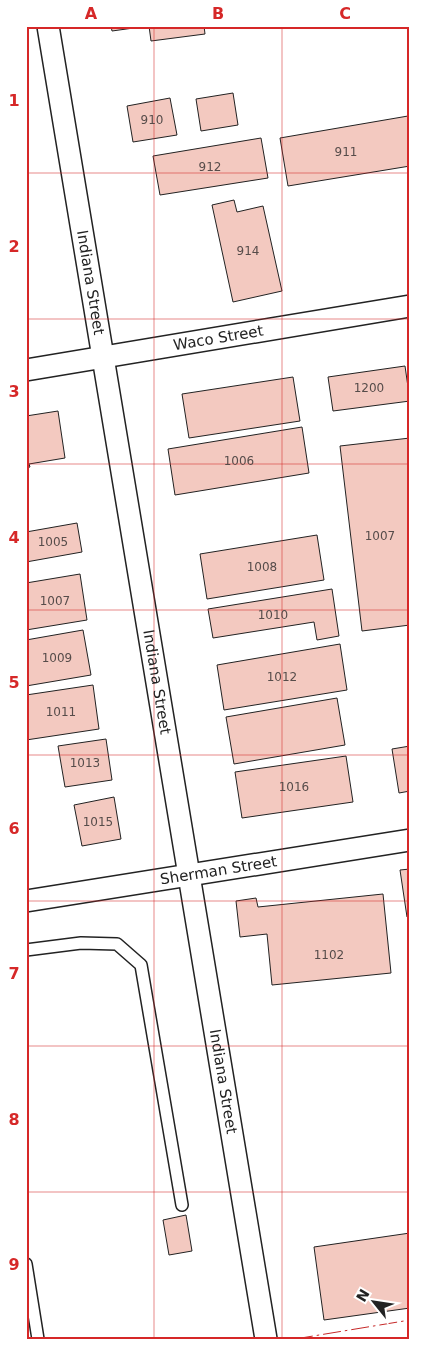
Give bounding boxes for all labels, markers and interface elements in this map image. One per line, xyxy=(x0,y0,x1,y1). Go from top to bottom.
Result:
text: A xyxy=(85,4,98,23)
text: B xyxy=(212,4,224,23)
text: C xyxy=(339,4,351,23)
text: 1 xyxy=(8,91,20,110)
house number: 910 xyxy=(141,113,163,127)
house number: 911 xyxy=(335,145,357,159)
house number: 912 xyxy=(199,160,221,174)
street label: Indiana Street xyxy=(73,229,108,336)
text: 2 xyxy=(8,237,20,256)
house number: 914 xyxy=(237,244,259,258)
street label: Waco Street xyxy=(172,322,265,354)
house number: 1200 xyxy=(354,381,384,395)
text: 3 xyxy=(8,382,20,401)
house number: 1006 xyxy=(224,454,254,468)
text: 4 xyxy=(8,528,20,547)
house number: 1007 xyxy=(365,529,395,543)
house number: 1005 xyxy=(38,535,68,549)
house number: 1008 xyxy=(247,560,277,574)
house number: 1007 xyxy=(40,594,70,608)
house number: 1010 xyxy=(258,608,288,622)
street label: Indiana Street xyxy=(139,628,174,736)
house number: 1009 xyxy=(42,651,72,665)
house number: 1012 xyxy=(267,670,297,684)
text: 5 xyxy=(8,673,20,692)
house number: 1011 xyxy=(46,705,76,719)
house number: 1013 xyxy=(70,756,100,770)
house number: 1016 xyxy=(279,780,309,794)
house number: 1015 xyxy=(83,815,113,829)
text: 6 xyxy=(8,819,20,838)
street label: Sherman Street xyxy=(159,852,278,889)
house number: 1102 xyxy=(314,948,344,962)
text: 7 xyxy=(8,964,20,983)
street label: Indiana Street xyxy=(206,1028,241,1135)
text: 8 xyxy=(8,1110,20,1129)
text: 9 xyxy=(8,1255,20,1274)
north arrow xyxy=(348,1278,398,1328)
text: N xyxy=(353,1286,373,1305)

